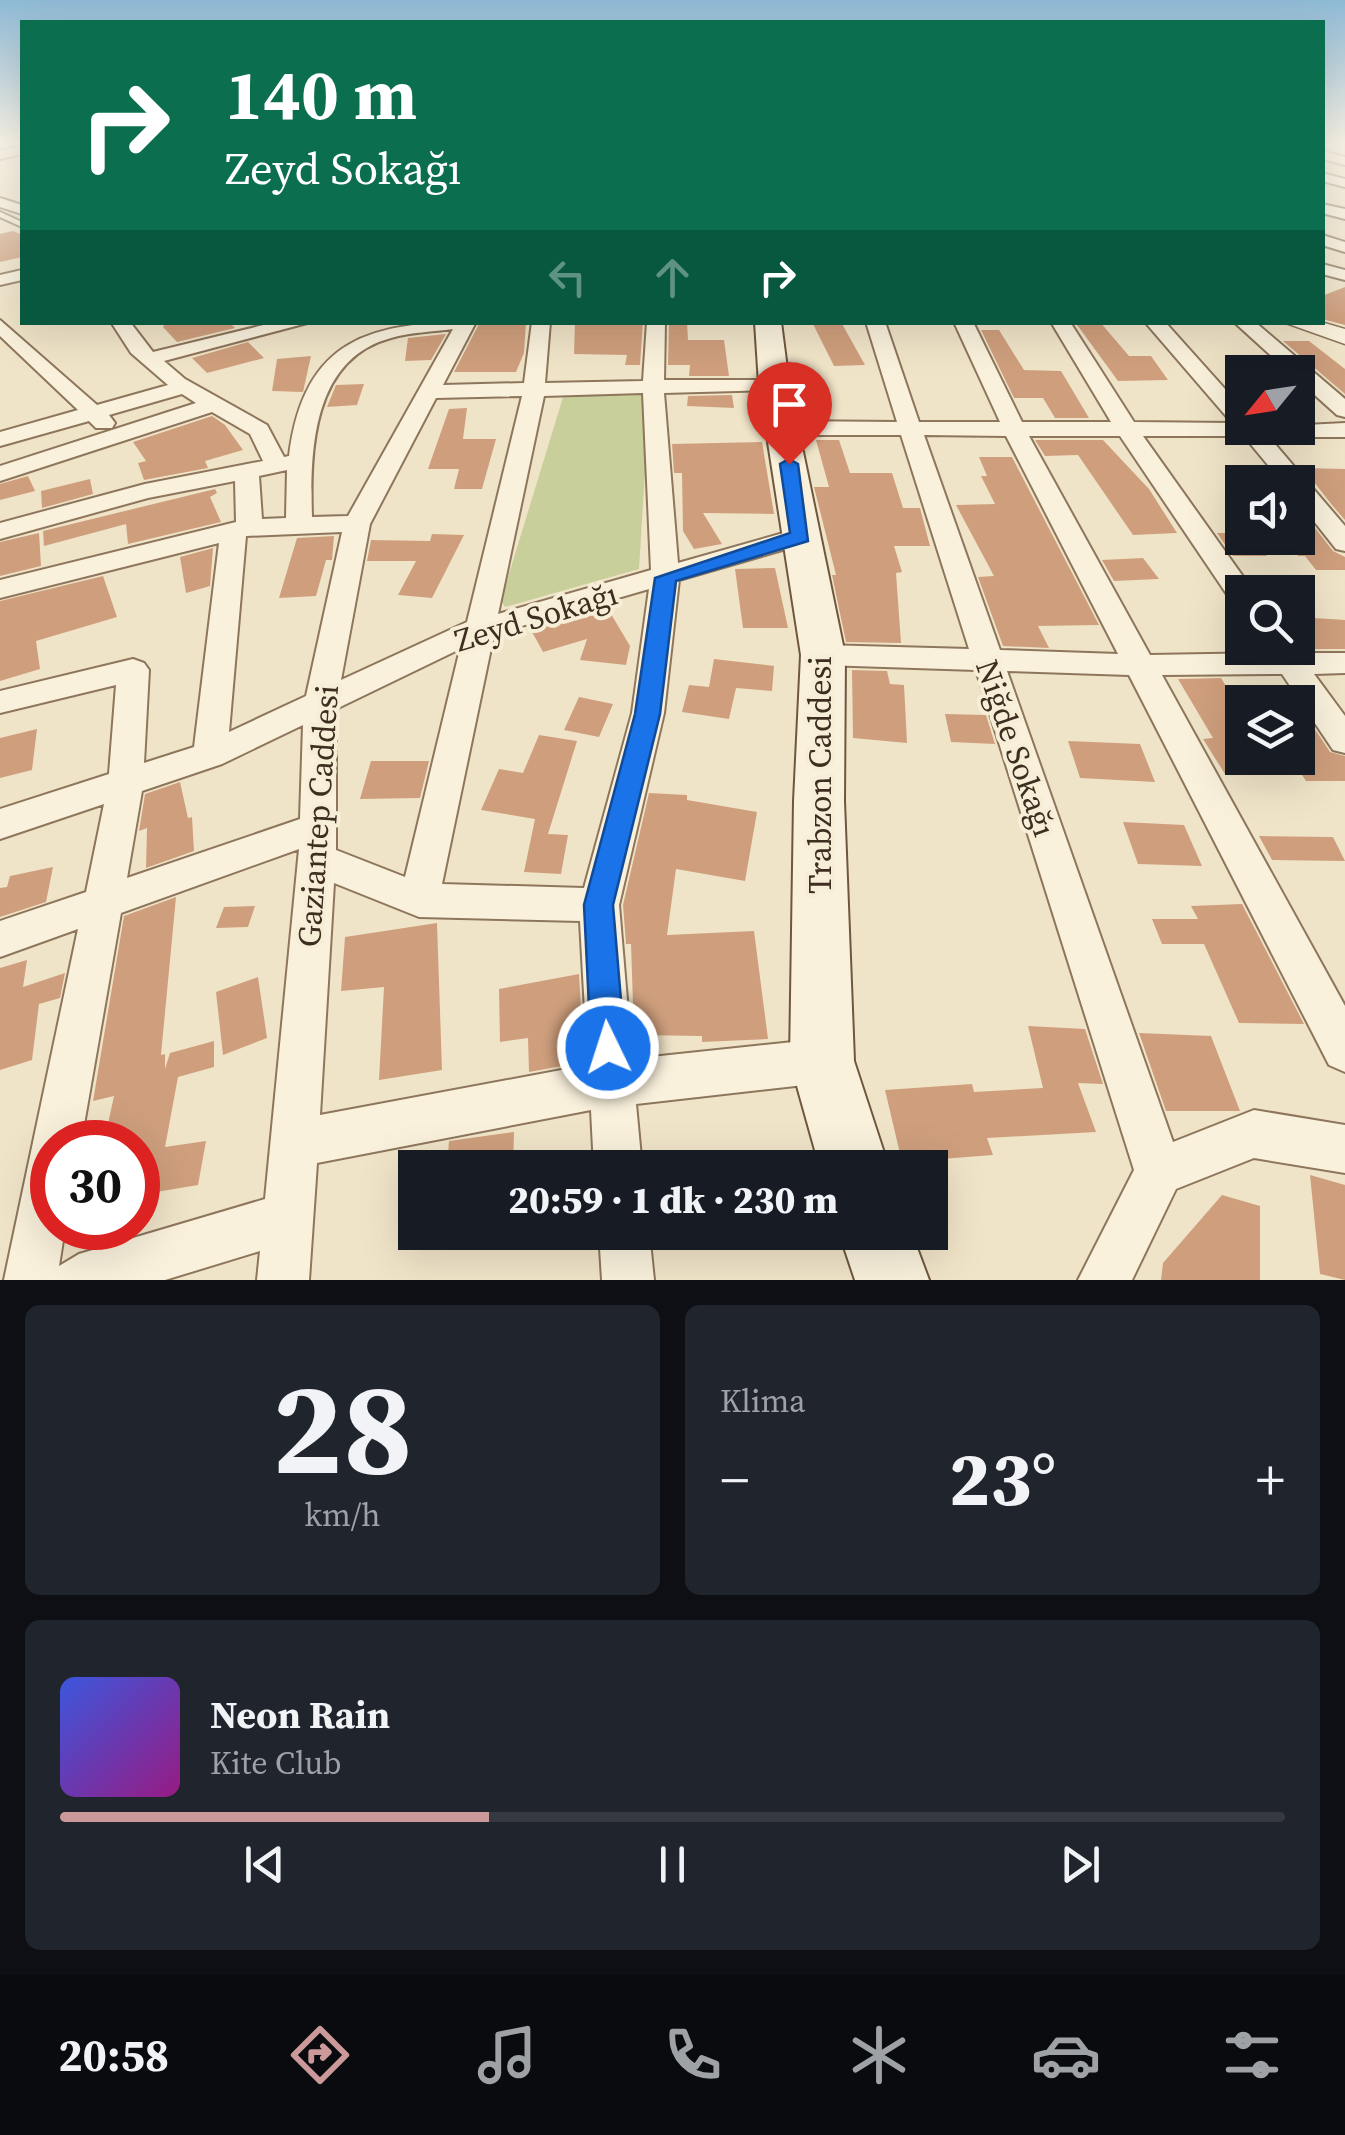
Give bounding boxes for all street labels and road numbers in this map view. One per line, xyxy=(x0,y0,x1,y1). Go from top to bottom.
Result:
street label: Zeyd Sokağı xyxy=(449,571,623,663)
street label: Niğde Sokağı xyxy=(965,654,1067,842)
street label: Trabzon Caddesi xyxy=(798,656,842,894)
street label: Gaziantep Caddesi xyxy=(287,683,349,949)

